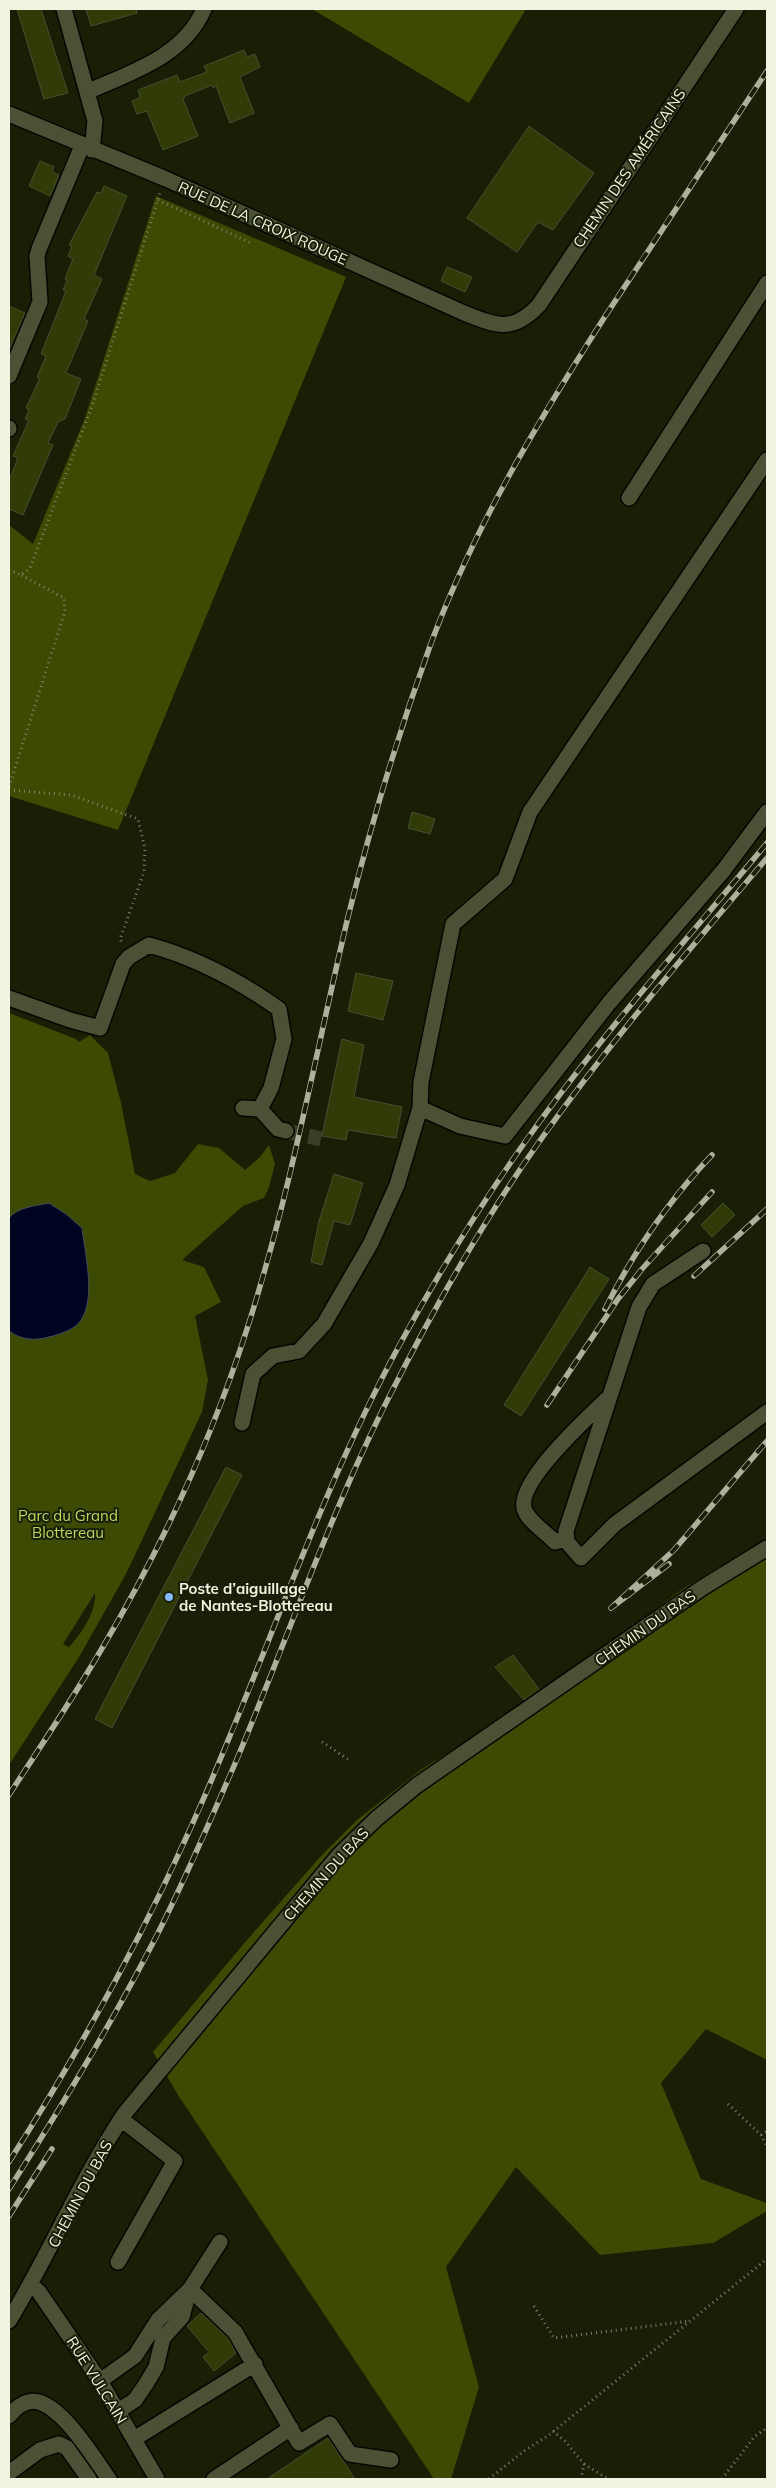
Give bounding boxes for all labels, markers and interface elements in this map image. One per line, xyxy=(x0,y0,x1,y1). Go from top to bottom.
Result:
street label: CHEMIN DES AMÉRICAINS xyxy=(569,85,689,251)
street label: RUE DE LA CROIX ROUGE xyxy=(175,177,351,269)
park label: Parc du Grand Blottereau xyxy=(18,1506,118,1542)
place label: Poste d’aiguillage de Nantes-Blottereau xyxy=(179,1579,333,1615)
street label: CHEMIN DU BAS xyxy=(591,1586,699,1670)
marker: Poste d’aiguillage de Nantes-Blottereau xyxy=(163,1591,175,1603)
street label: CHEMIN DU BAS xyxy=(279,1823,373,1925)
street label: CHEMIN DU BAS xyxy=(44,2137,116,2251)
street label: RUE VULCAIN xyxy=(63,2333,131,2427)

